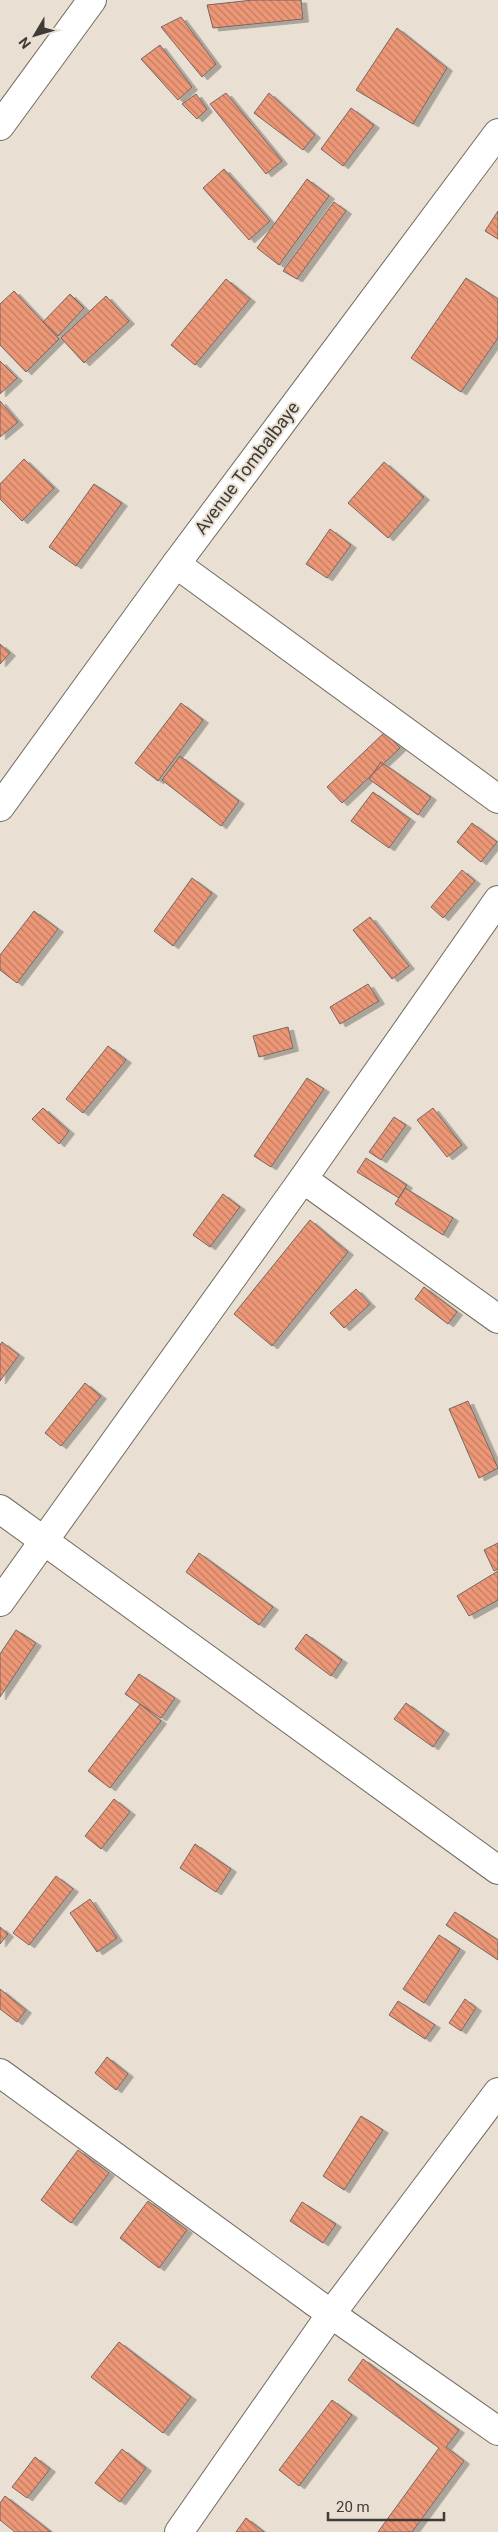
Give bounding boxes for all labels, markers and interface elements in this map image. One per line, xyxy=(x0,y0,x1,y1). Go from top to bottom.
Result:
north arrow xyxy=(10,10,60,60)
text: N xyxy=(15,34,34,52)
street label: Avenue Tombalbaye xyxy=(190,397,303,538)
scale bar xyxy=(328,2490,444,2522)
text: 20 m xyxy=(336,2498,370,2516)

